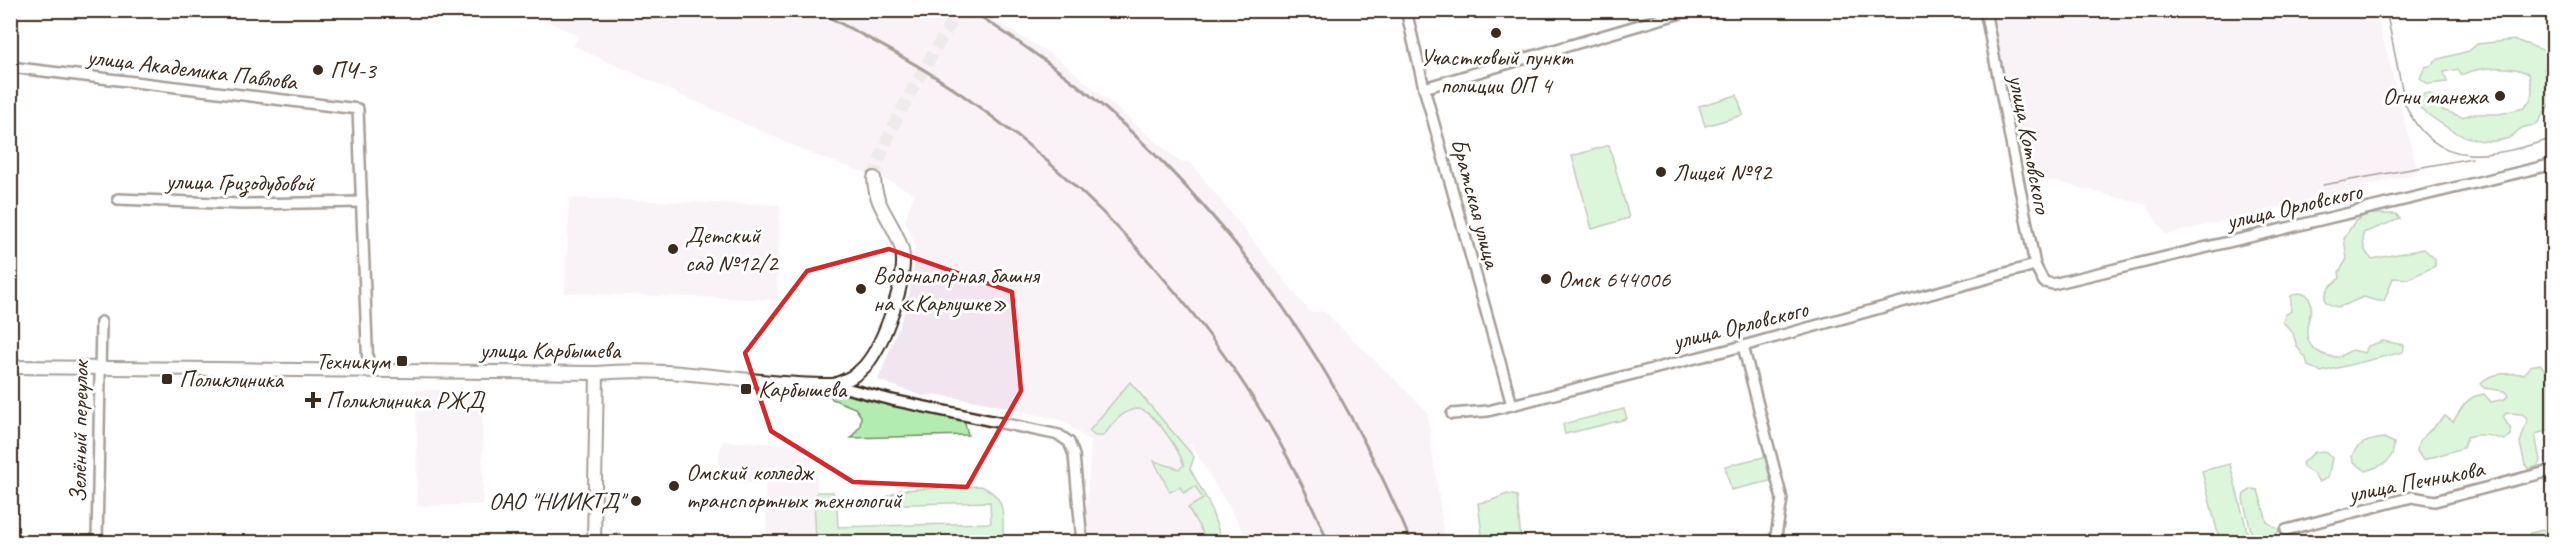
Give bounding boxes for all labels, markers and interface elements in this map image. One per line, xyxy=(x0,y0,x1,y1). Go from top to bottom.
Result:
marker: Участковый пункт полиции ОП 4 xyxy=(1489,26,1503,40)
street label: улица Академика Павлова xyxy=(83,41,300,97)
place label: Участковый пункт полиции ОП 4 xyxy=(1420,42,1574,100)
place label: ПЧ-3 xyxy=(330,55,378,85)
marker: ПЧ-3 xyxy=(311,63,325,77)
street label: улица Котовского xyxy=(2001,70,2058,217)
place label: Огни манежа xyxy=(2382,81,2490,111)
marker: Огни манежа xyxy=(2493,89,2507,103)
street label: Братская улица xyxy=(1444,135,1508,273)
place label: Лицей №92 xyxy=(1673,157,1774,187)
marker: Лицей №92 xyxy=(1654,165,1668,179)
street label: улица Гризодубовой xyxy=(164,166,316,199)
street label: улица Орловского xyxy=(2221,176,2366,237)
place label: Детский сад №12/2 xyxy=(685,220,780,278)
marker: Детский сад №12/2 xyxy=(666,242,680,256)
place label: Водонапорная башня на «Карлушке» xyxy=(873,260,1040,318)
place label: Омск 644006 xyxy=(1558,264,1671,294)
marker: Омск 644006 xyxy=(1539,272,1553,286)
marker: Водонапорная башня на «Карлушке» xyxy=(854,282,868,296)
street label: улица Орловского xyxy=(1667,293,1812,357)
street label: улица Карбышева xyxy=(478,335,622,365)
place label: Техникум xyxy=(316,346,391,376)
marker: Техникум xyxy=(395,354,409,368)
street label: Зелёный переулок xyxy=(63,359,95,503)
place label: Поликлиника xyxy=(179,364,284,394)
marker: Поликлиника xyxy=(160,372,174,386)
place label: Карбышева xyxy=(758,374,848,404)
marker: Карбышева xyxy=(739,382,753,396)
place label: Поликлиника РЖД xyxy=(326,385,486,415)
marker: Поликлиника РЖД xyxy=(304,391,322,409)
street label: улица Печникова xyxy=(2344,453,2488,509)
place label: Омский колледж транспортных технологий xyxy=(686,457,903,515)
marker: Омский колледж транспортных технологий xyxy=(667,479,681,493)
place label: ОАО "НИИКТД" xyxy=(489,486,629,516)
marker: ОАО "НИИКТД" xyxy=(629,494,643,508)

